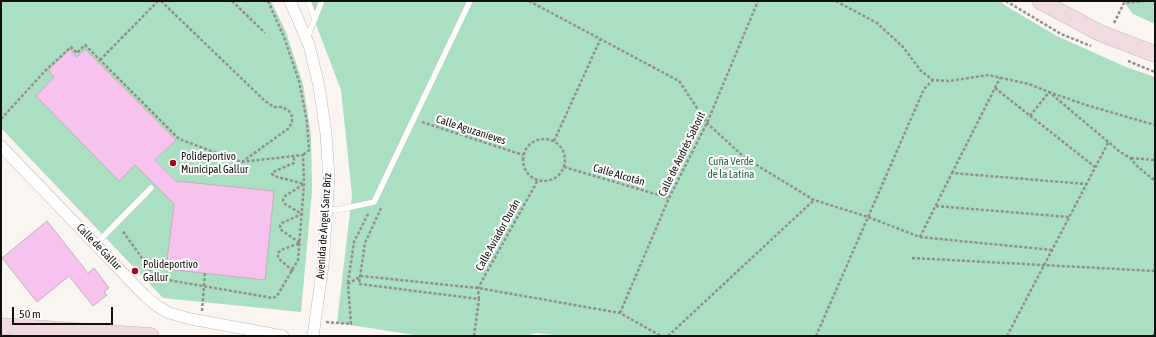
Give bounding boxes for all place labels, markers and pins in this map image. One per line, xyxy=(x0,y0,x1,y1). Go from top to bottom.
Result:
place label: Polideportivo Municipal Gallur xyxy=(181,150,248,176)
marker: Polideportivo Municipal Gallur xyxy=(168,158,178,168)
place label: Polideportivo Gallur xyxy=(143,258,198,284)
marker: Polideportivo Gallur xyxy=(130,266,140,276)

